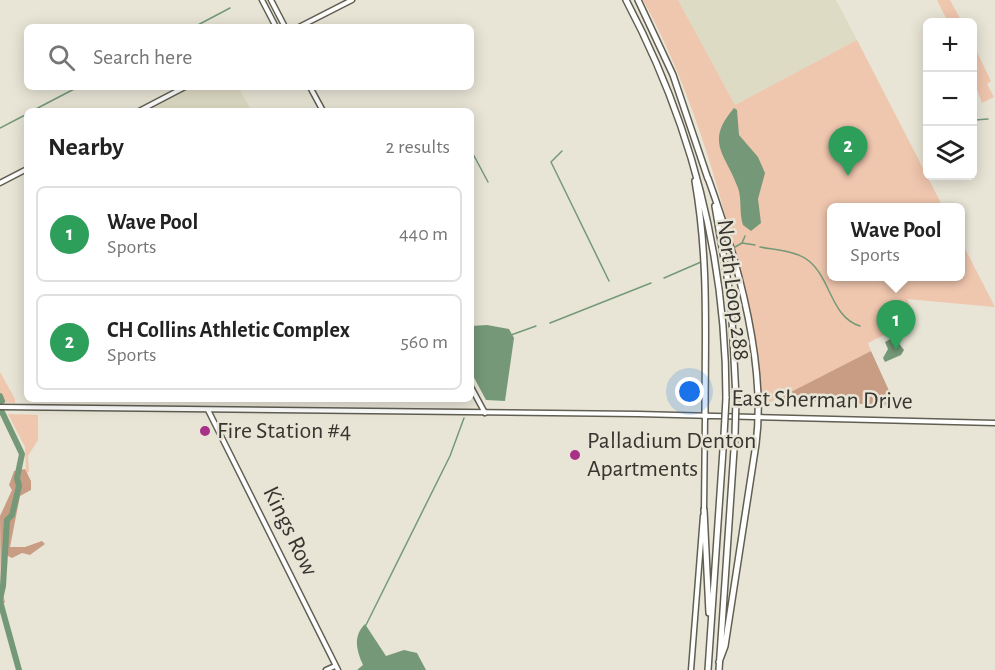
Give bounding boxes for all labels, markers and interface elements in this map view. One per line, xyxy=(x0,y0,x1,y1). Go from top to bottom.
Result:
map controls xyxy=(923,18,977,180)
button: + xyxy=(923,18,977,72)
search box xyxy=(24,24,474,90)
icon: search xyxy=(45,41,78,74)
text: Search here xyxy=(93,46,192,68)
button: − xyxy=(923,72,977,126)
pin: 2 xyxy=(828,126,868,176)
button: layers xyxy=(923,126,977,180)
text: Nearby xyxy=(48,134,124,160)
text: 2 results xyxy=(386,137,450,157)
popup xyxy=(827,203,965,281)
text: Wave Pool xyxy=(107,211,198,233)
street label: North Loop 288 xyxy=(712,218,754,362)
text: Wave Pool xyxy=(850,219,942,241)
text: 1 xyxy=(66,224,73,244)
text: 440 m xyxy=(399,224,448,244)
text: Sports xyxy=(107,237,156,257)
text: Sports xyxy=(850,245,900,265)
pin: 1 xyxy=(876,300,916,350)
text: CH Collins Athletic Complex xyxy=(107,319,350,341)
text: 2 xyxy=(65,332,74,352)
text: 560 m xyxy=(400,332,448,352)
text: Sports xyxy=(107,345,156,365)
your location xyxy=(675,377,704,406)
street label: East Sherman Drive xyxy=(731,386,913,414)
place label: Fire Station #4 xyxy=(217,419,351,443)
marker: Fire Station #4 xyxy=(198,424,212,438)
place label: Palladium Denton Apartments xyxy=(587,429,756,481)
marker: Palladium Denton Apartments xyxy=(568,448,582,462)
street label: Kings Row xyxy=(258,483,322,579)

